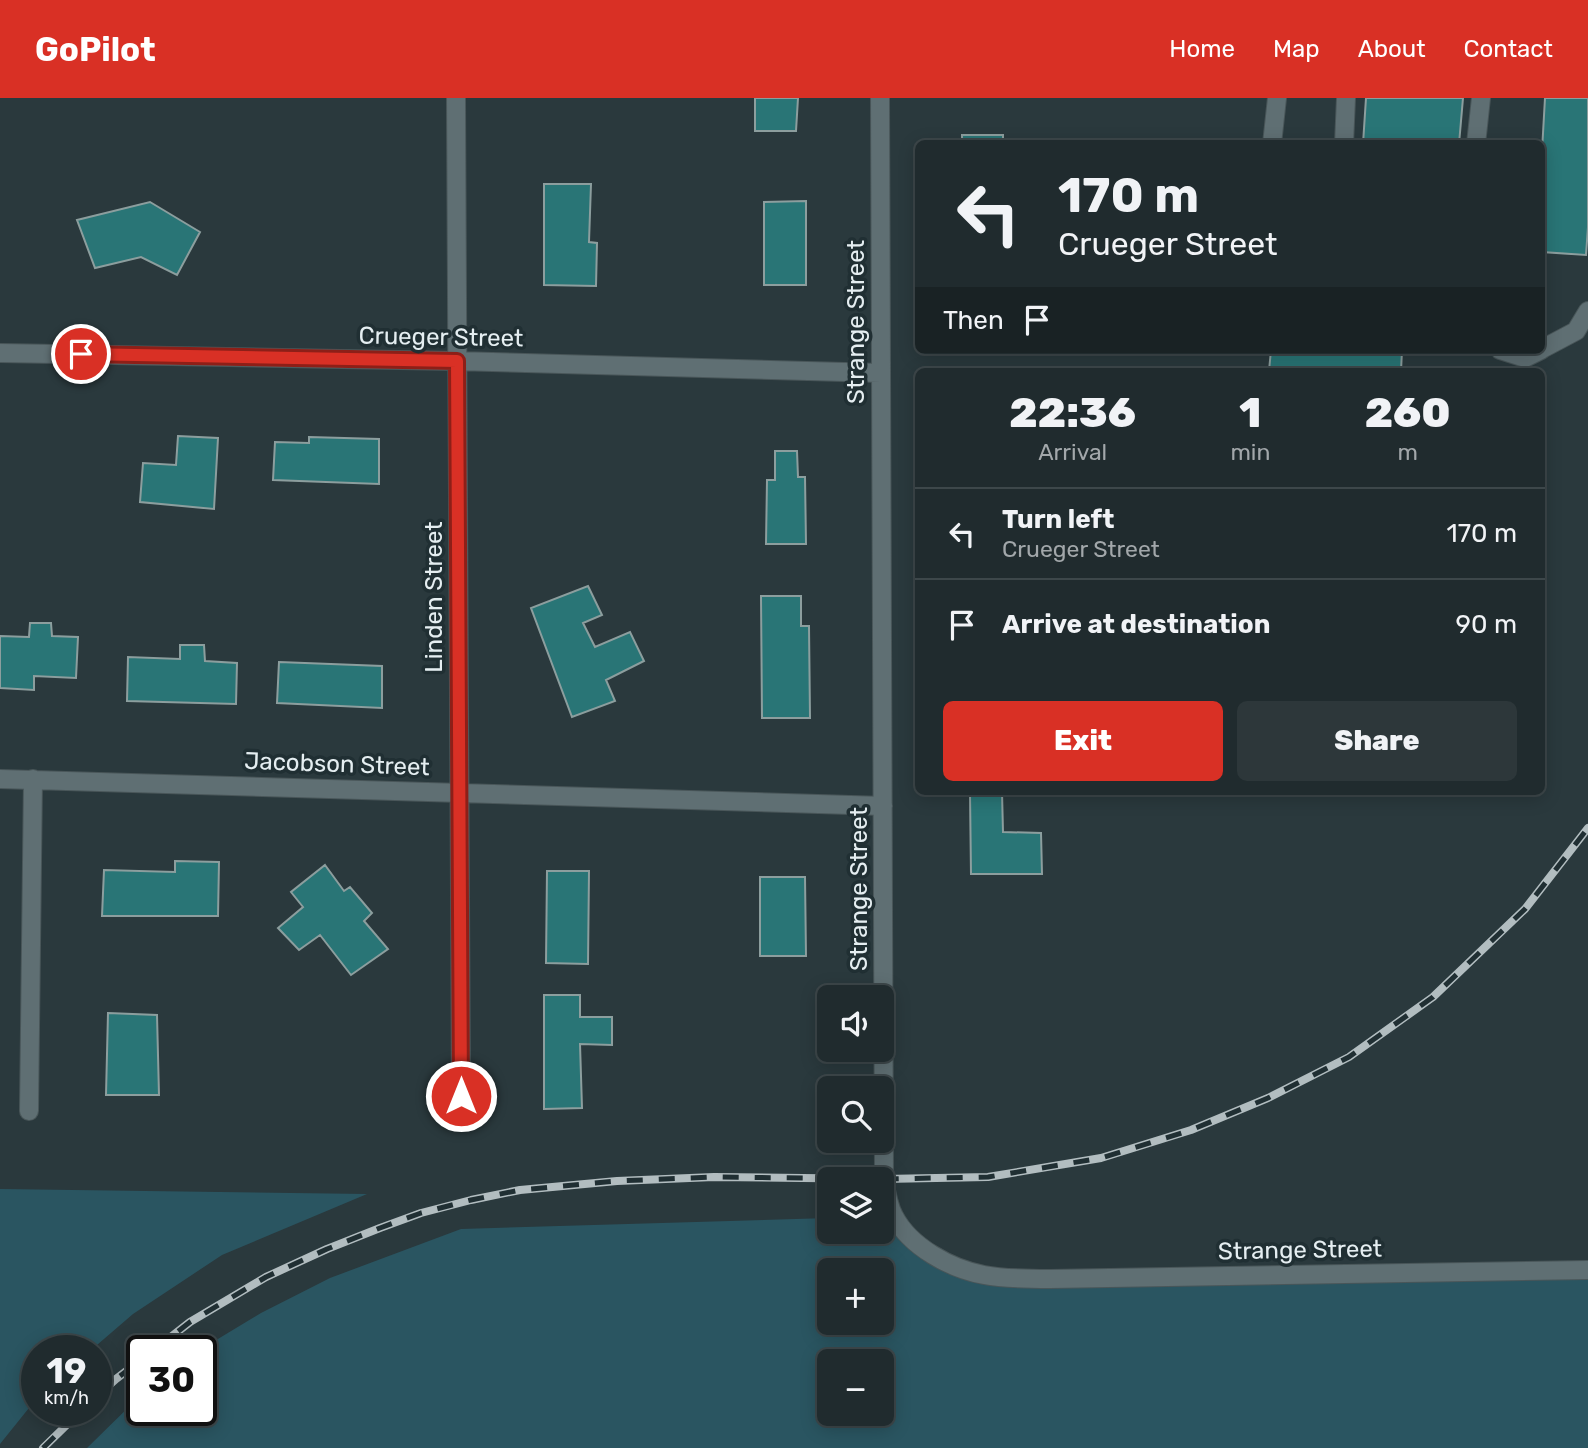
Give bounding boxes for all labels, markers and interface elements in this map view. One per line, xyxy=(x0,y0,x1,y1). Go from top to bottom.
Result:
text: GoPilot xyxy=(35,30,156,69)
text: Home xyxy=(1169,35,1235,63)
text: Map xyxy=(1273,35,1320,63)
text: About xyxy=(1358,35,1426,63)
text: Contact xyxy=(1464,35,1553,63)
text: 170 m xyxy=(1058,166,1199,224)
icon: left xyxy=(943,168,1034,259)
text: Crueger Street xyxy=(1058,225,1277,263)
street label: Strange Street xyxy=(842,240,870,404)
icon: arrive xyxy=(1018,301,1056,339)
text: Then xyxy=(943,305,1004,336)
street label: Crueger Street xyxy=(358,322,524,352)
pin xyxy=(51,324,111,384)
icon: arrive xyxy=(62,335,100,373)
text: 22:36 xyxy=(1009,388,1136,438)
text: 1 xyxy=(1239,388,1261,438)
text: 260 xyxy=(1365,388,1451,438)
text: Arrival xyxy=(1038,438,1107,466)
text: min xyxy=(1230,438,1270,466)
text: m xyxy=(1397,438,1418,466)
text: Turn left xyxy=(1002,504,1114,535)
icon: left xyxy=(943,515,981,553)
text: 170 m xyxy=(1447,518,1517,549)
street label: Linden Street xyxy=(420,521,448,673)
text: Crueger Street xyxy=(1002,535,1160,563)
icon: arrive xyxy=(943,606,981,644)
text: Arrive at destination xyxy=(1002,609,1270,640)
text: 90 m xyxy=(1456,609,1517,640)
button: Exit xyxy=(943,701,1223,781)
button: Share xyxy=(1237,701,1517,781)
street label: Jacobson Street xyxy=(244,747,430,781)
street label: Strange Street xyxy=(845,807,873,971)
map controls xyxy=(817,985,894,1426)
button: sound xyxy=(817,985,894,1062)
position arrow xyxy=(424,1059,498,1133)
button: search xyxy=(817,1076,894,1153)
button: layers xyxy=(817,1167,894,1244)
street label: Strange Street xyxy=(1218,1235,1382,1265)
button: + xyxy=(817,1258,894,1335)
speed limit sign: 30 xyxy=(126,1335,217,1426)
button: − xyxy=(817,1349,894,1426)
text: 19 xyxy=(47,1350,86,1392)
text: km/h xyxy=(44,1387,89,1409)

